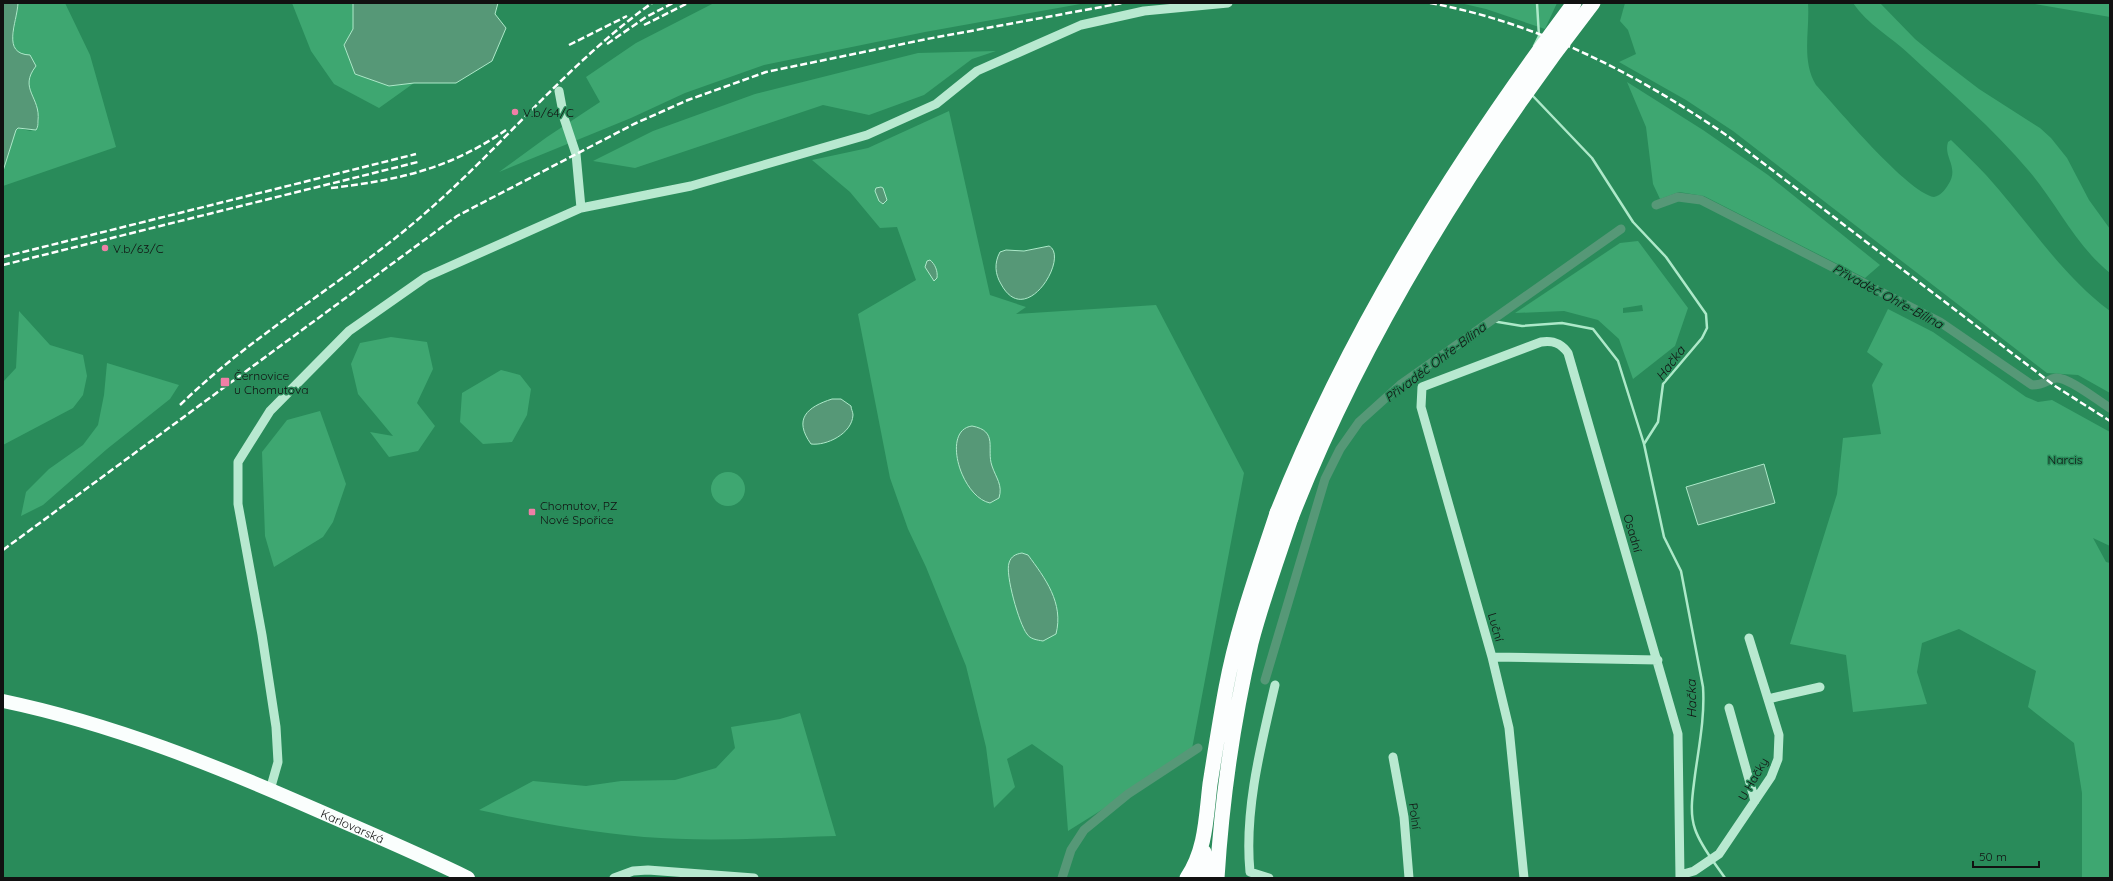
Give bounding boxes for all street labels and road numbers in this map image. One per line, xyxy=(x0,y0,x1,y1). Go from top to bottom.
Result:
street label: Osadní xyxy=(1620,512,1646,554)
street label: Luční xyxy=(1485,611,1507,643)
street label: U Hačky xyxy=(1735,755,1771,803)
street label: Polní xyxy=(1406,802,1424,831)
street label: Karlovarská xyxy=(319,805,387,846)

